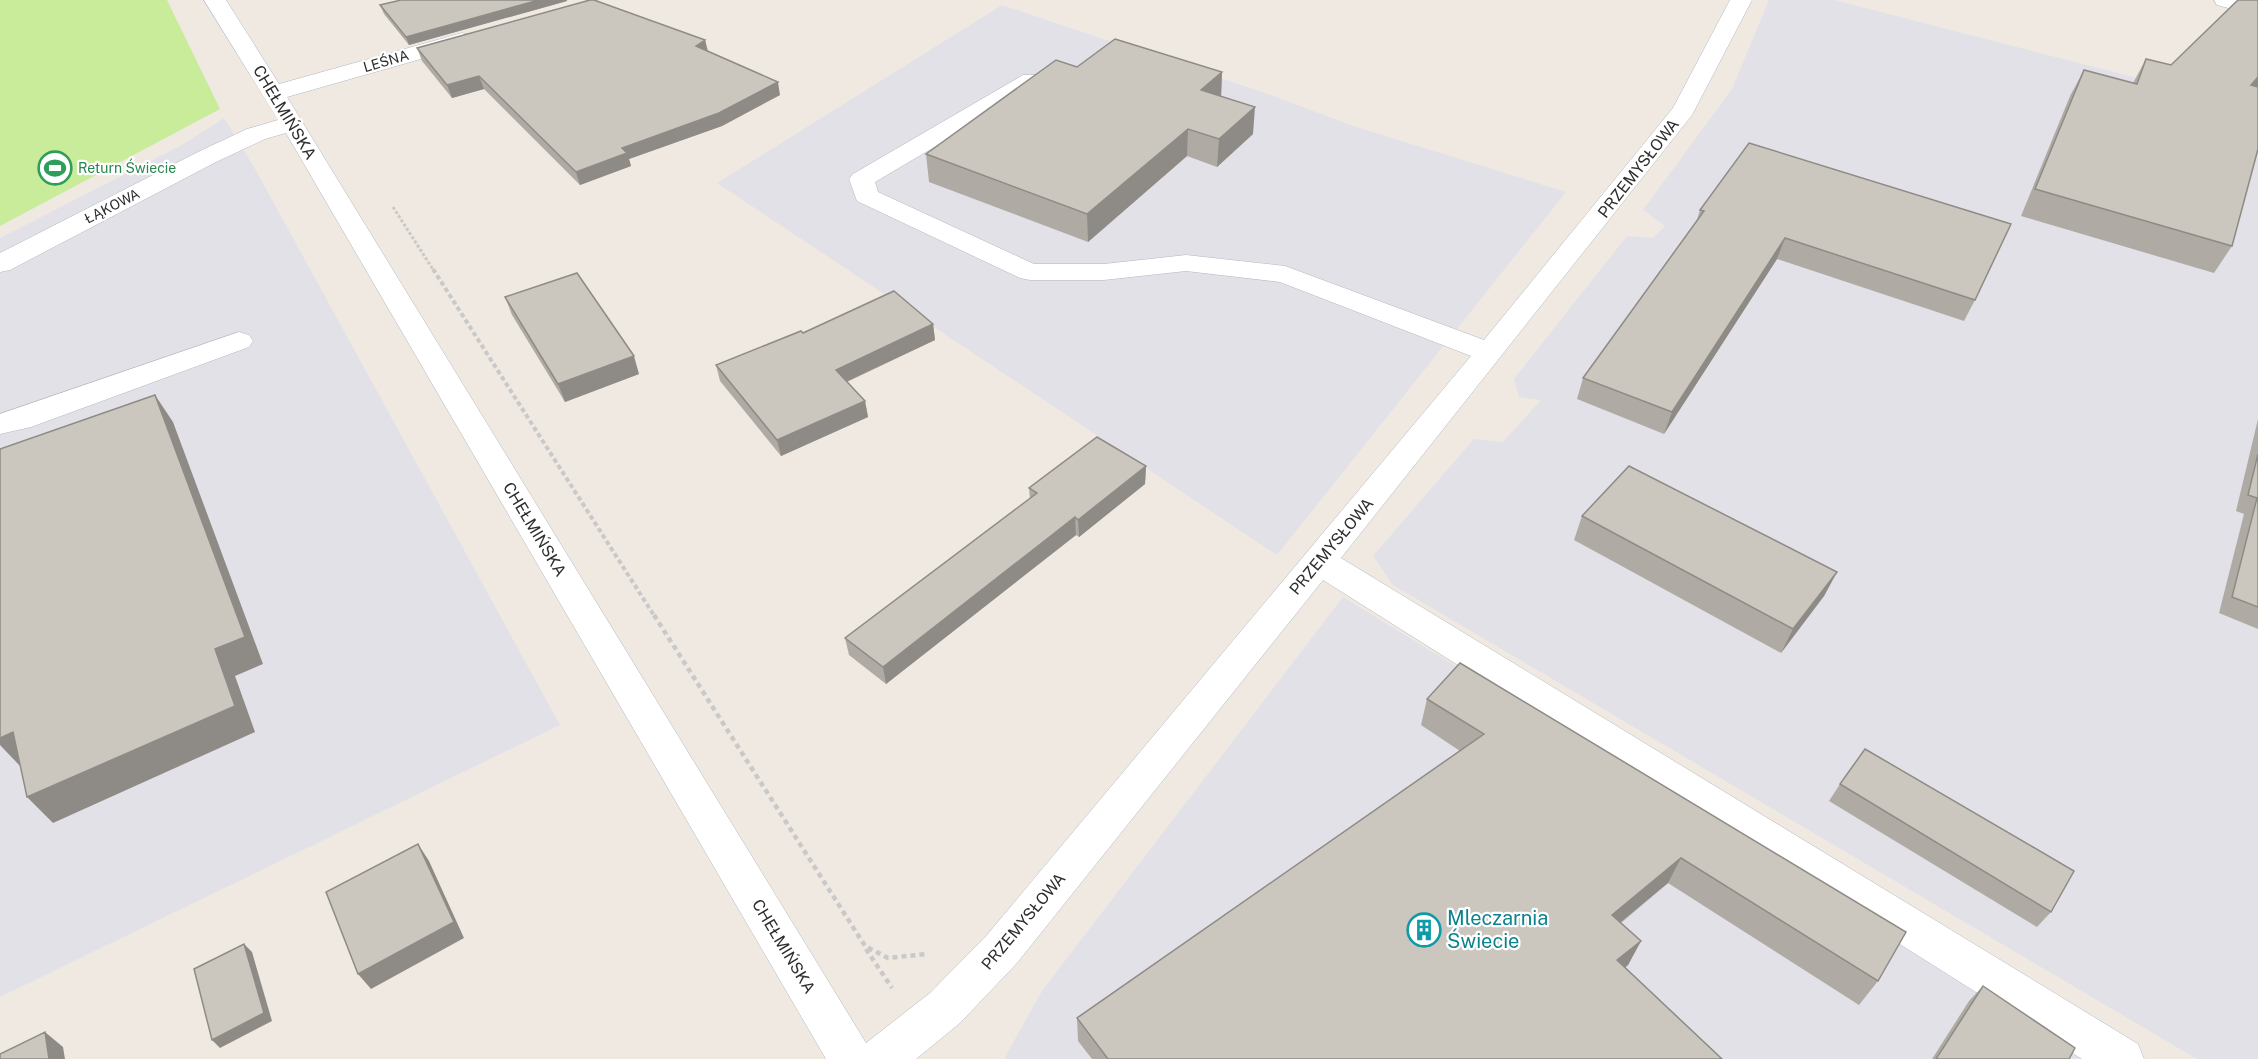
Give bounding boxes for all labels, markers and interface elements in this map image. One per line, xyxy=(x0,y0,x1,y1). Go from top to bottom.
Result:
street label: LEŚNA xyxy=(361,45,411,75)
street label: CHEŁMIŃSKA xyxy=(249,61,321,163)
street label: PRZEMYSŁOWA xyxy=(1594,115,1683,222)
sports icon: Return Świecie xyxy=(37,150,73,186)
place label: Return Świecie xyxy=(78,158,176,176)
street label: ŁĄKOWA xyxy=(82,185,142,227)
street label: CHEŁMIŃSKA xyxy=(499,478,571,580)
street label: PRZEMYSŁOWA xyxy=(1285,494,1377,599)
street label: PRZEMYSŁOWA xyxy=(977,869,1069,974)
street label: CHEŁMIŃSKA xyxy=(748,895,820,997)
place label: Mleczarnia Świecie xyxy=(1447,906,1548,953)
building icon: Mleczarnia Świecie xyxy=(1406,912,1442,948)

